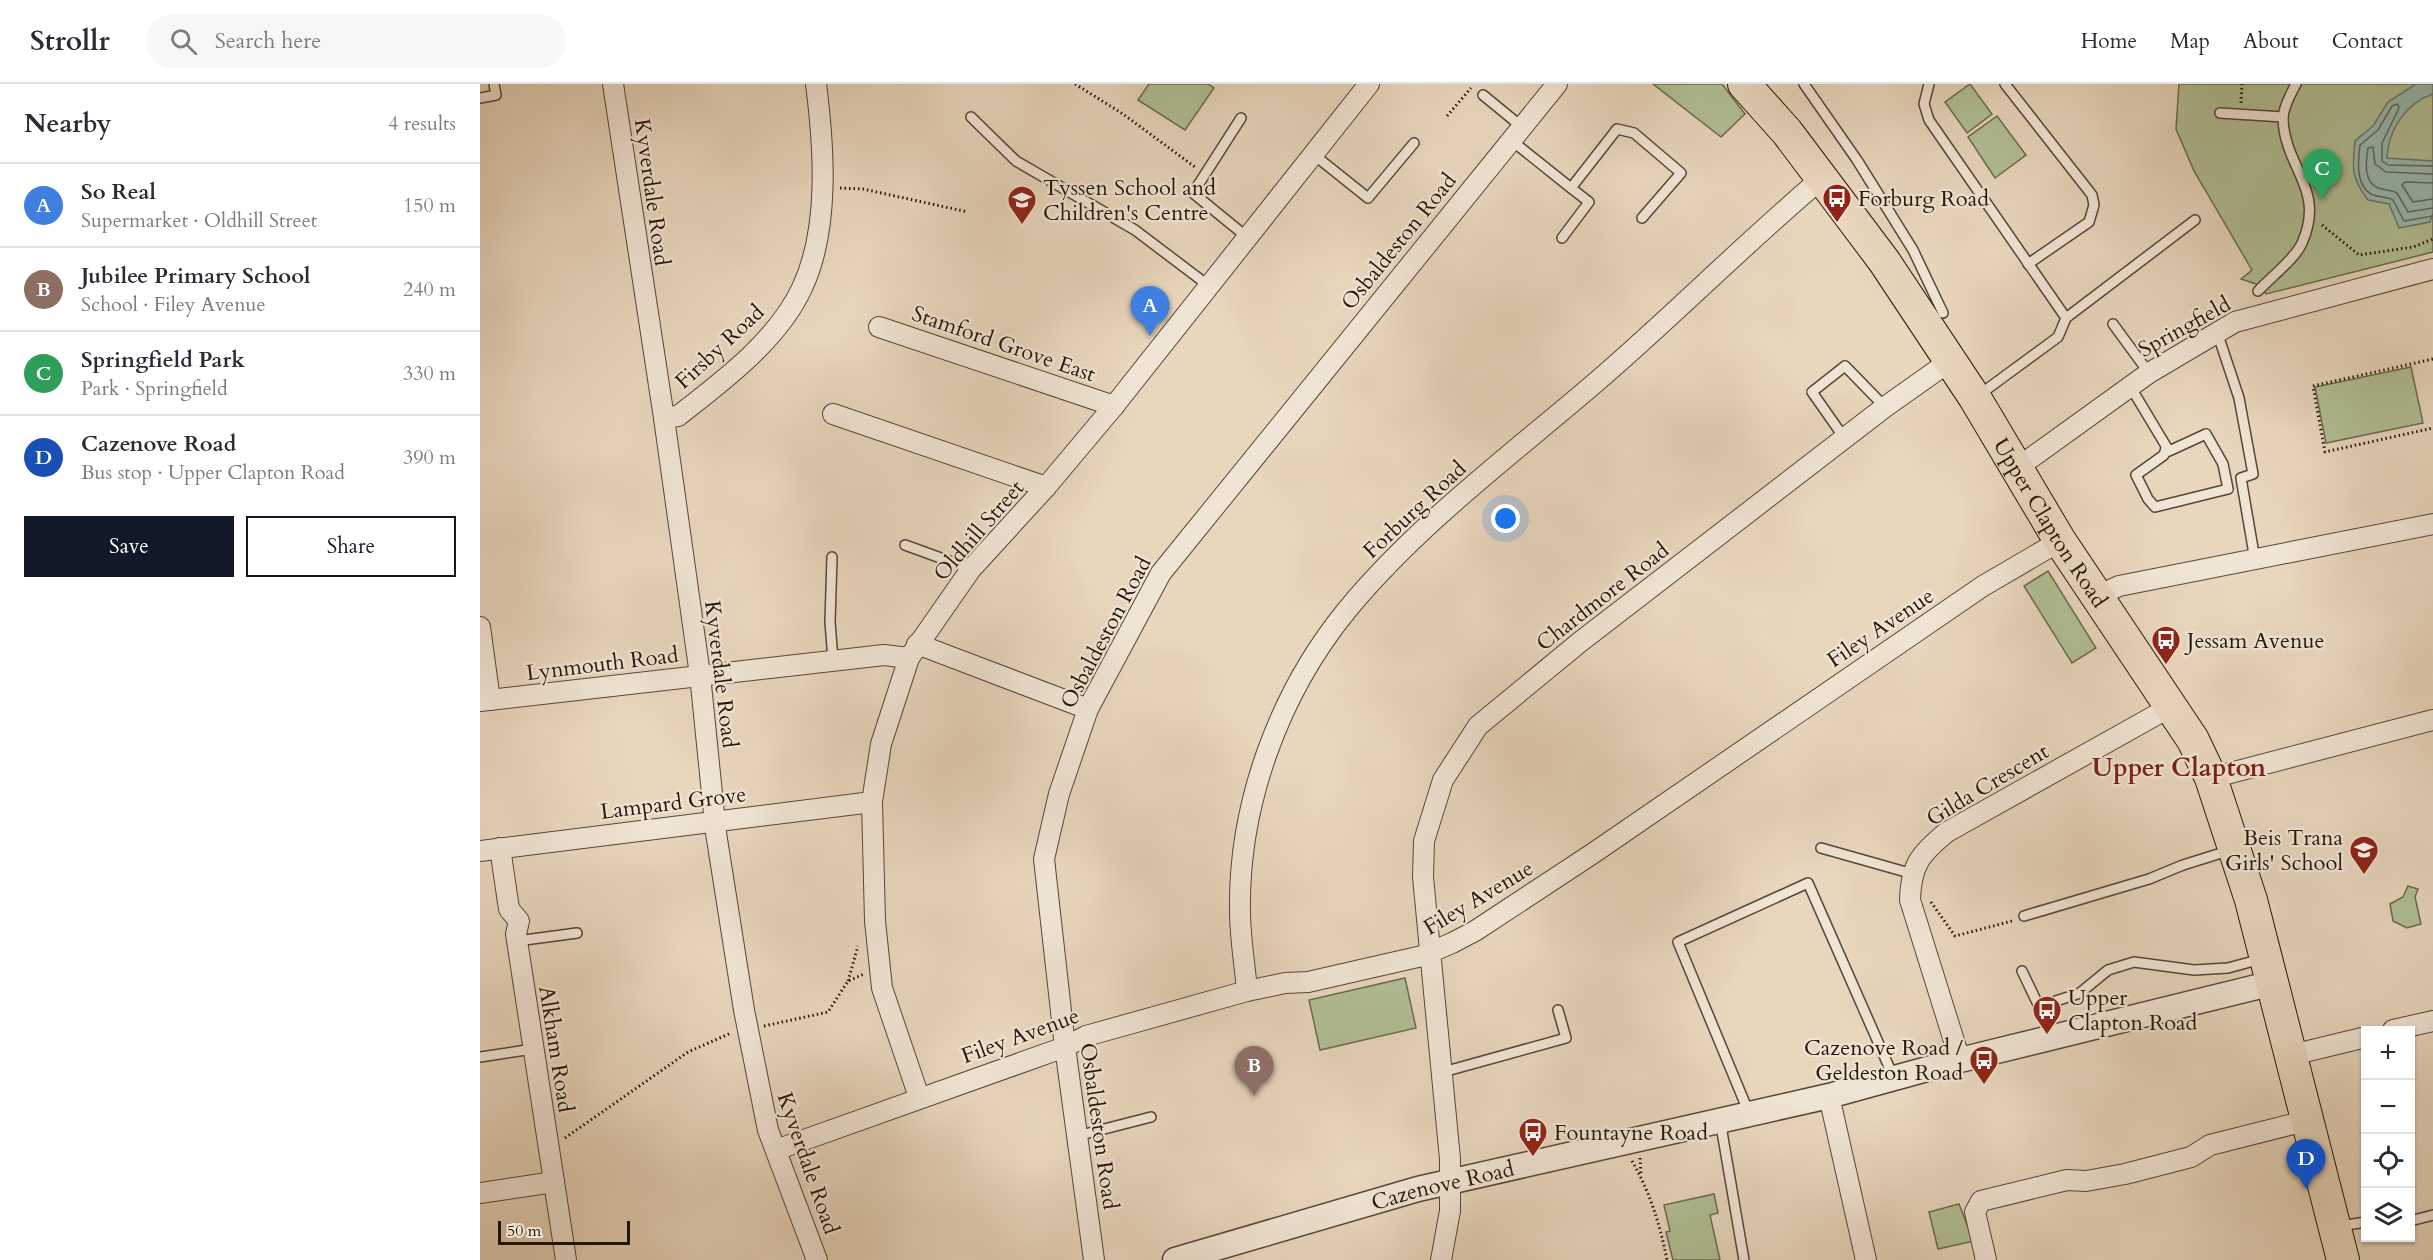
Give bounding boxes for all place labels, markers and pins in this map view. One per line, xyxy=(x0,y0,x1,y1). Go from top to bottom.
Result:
pin: C xyxy=(2302,150,2342,199)
place label: Tyssen School and Children's Centre xyxy=(1043,173,1216,228)
bus stop icon: Forburg Road xyxy=(1821,182,1853,224)
school or university icon: Tyssen School and Children's Centre xyxy=(1006,184,1038,226)
place label: Forburg Road xyxy=(1858,184,1989,214)
pin: A xyxy=(1130,286,1170,336)
bus stop icon: Jessam Avenue xyxy=(2150,624,2182,666)
place label: Jessam Avenue xyxy=(2184,626,2325,656)
place label: Beis Trana Girls' School xyxy=(2225,823,2343,878)
school or university icon: Beis Trana Girls' School xyxy=(2348,834,2380,876)
place label: Upper Clapton Road xyxy=(2068,983,2198,1038)
bus stop icon: Upper Clapton Road xyxy=(2031,994,2063,1036)
place label: Cazenove Road / Geldeston Road xyxy=(1804,1033,1964,1088)
bus stop icon: Cazenove Road / Geldeston Road xyxy=(1968,1044,2000,1086)
pin: B xyxy=(1234,1046,1274,1096)
bus stop icon: Fountayne Road xyxy=(1517,1116,1549,1158)
place label: Fountayne Road xyxy=(1554,1118,1708,1148)
pin: D xyxy=(2286,1140,2326,1189)

